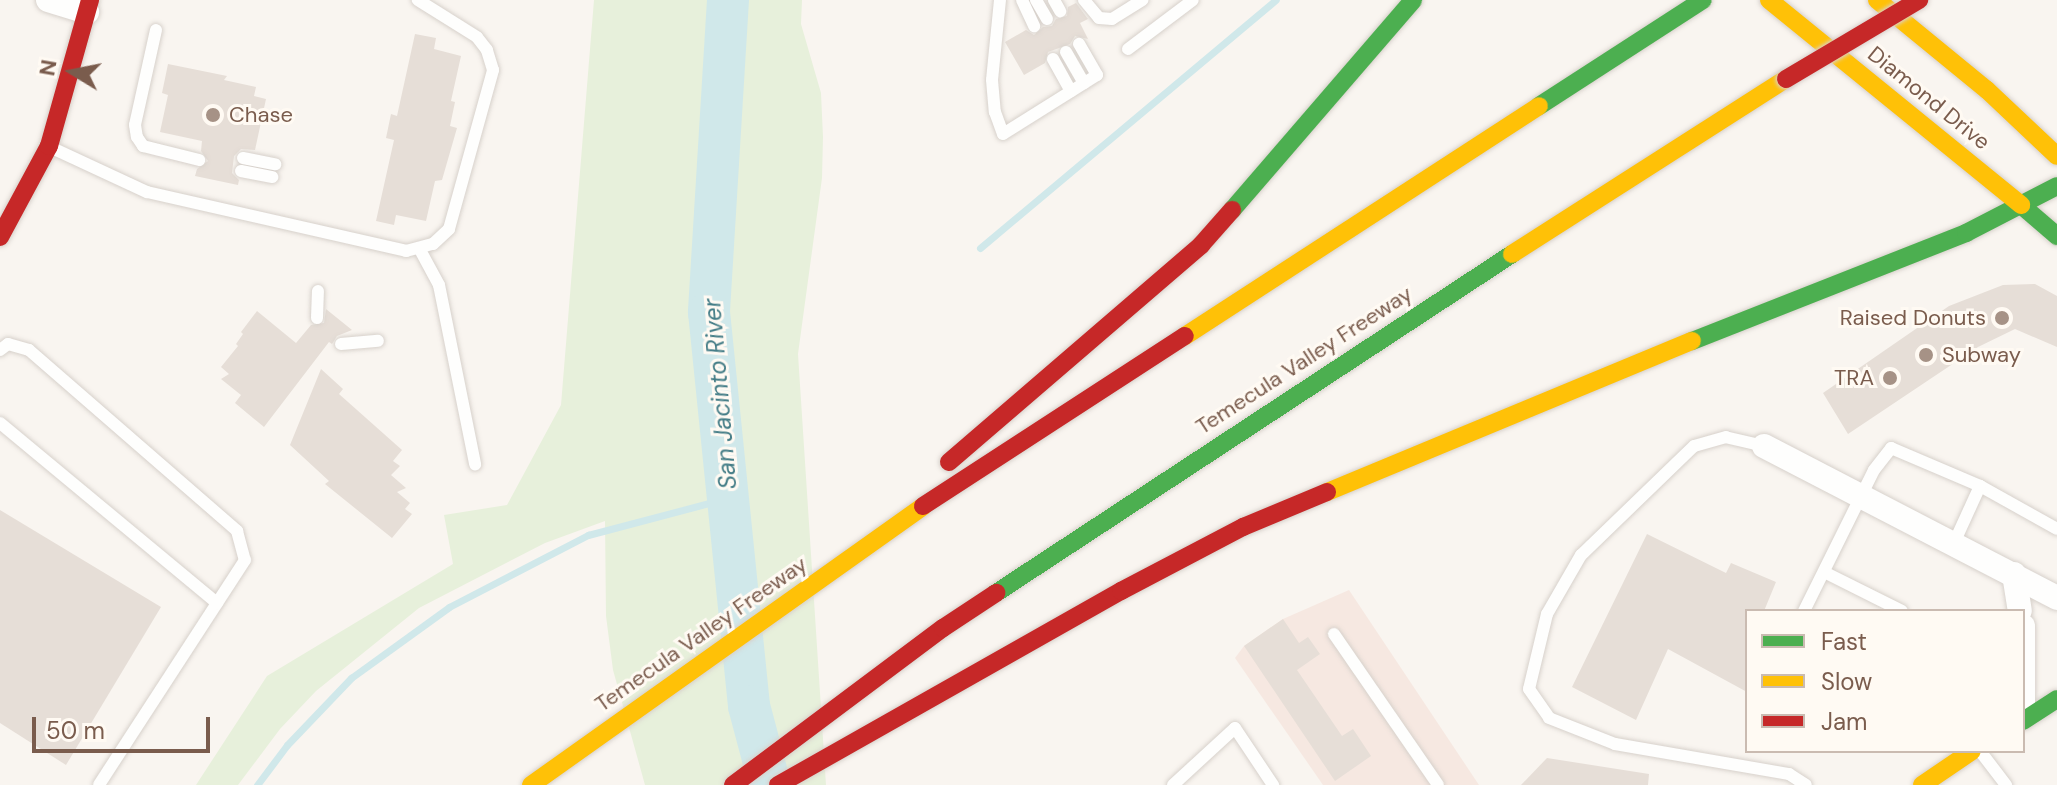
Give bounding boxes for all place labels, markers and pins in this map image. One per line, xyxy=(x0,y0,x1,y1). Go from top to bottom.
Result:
place label: Chase xyxy=(229,102,293,128)
marker: Chase xyxy=(204,106,222,124)
place label: Raised Donuts xyxy=(1840,305,1986,331)
marker: Raised Donuts xyxy=(1993,309,2011,327)
place label: Subway xyxy=(1942,342,2021,368)
marker: Subway xyxy=(1917,346,1935,364)
place label: TRA xyxy=(1834,365,1874,391)
marker: TRA xyxy=(1881,369,1899,387)

